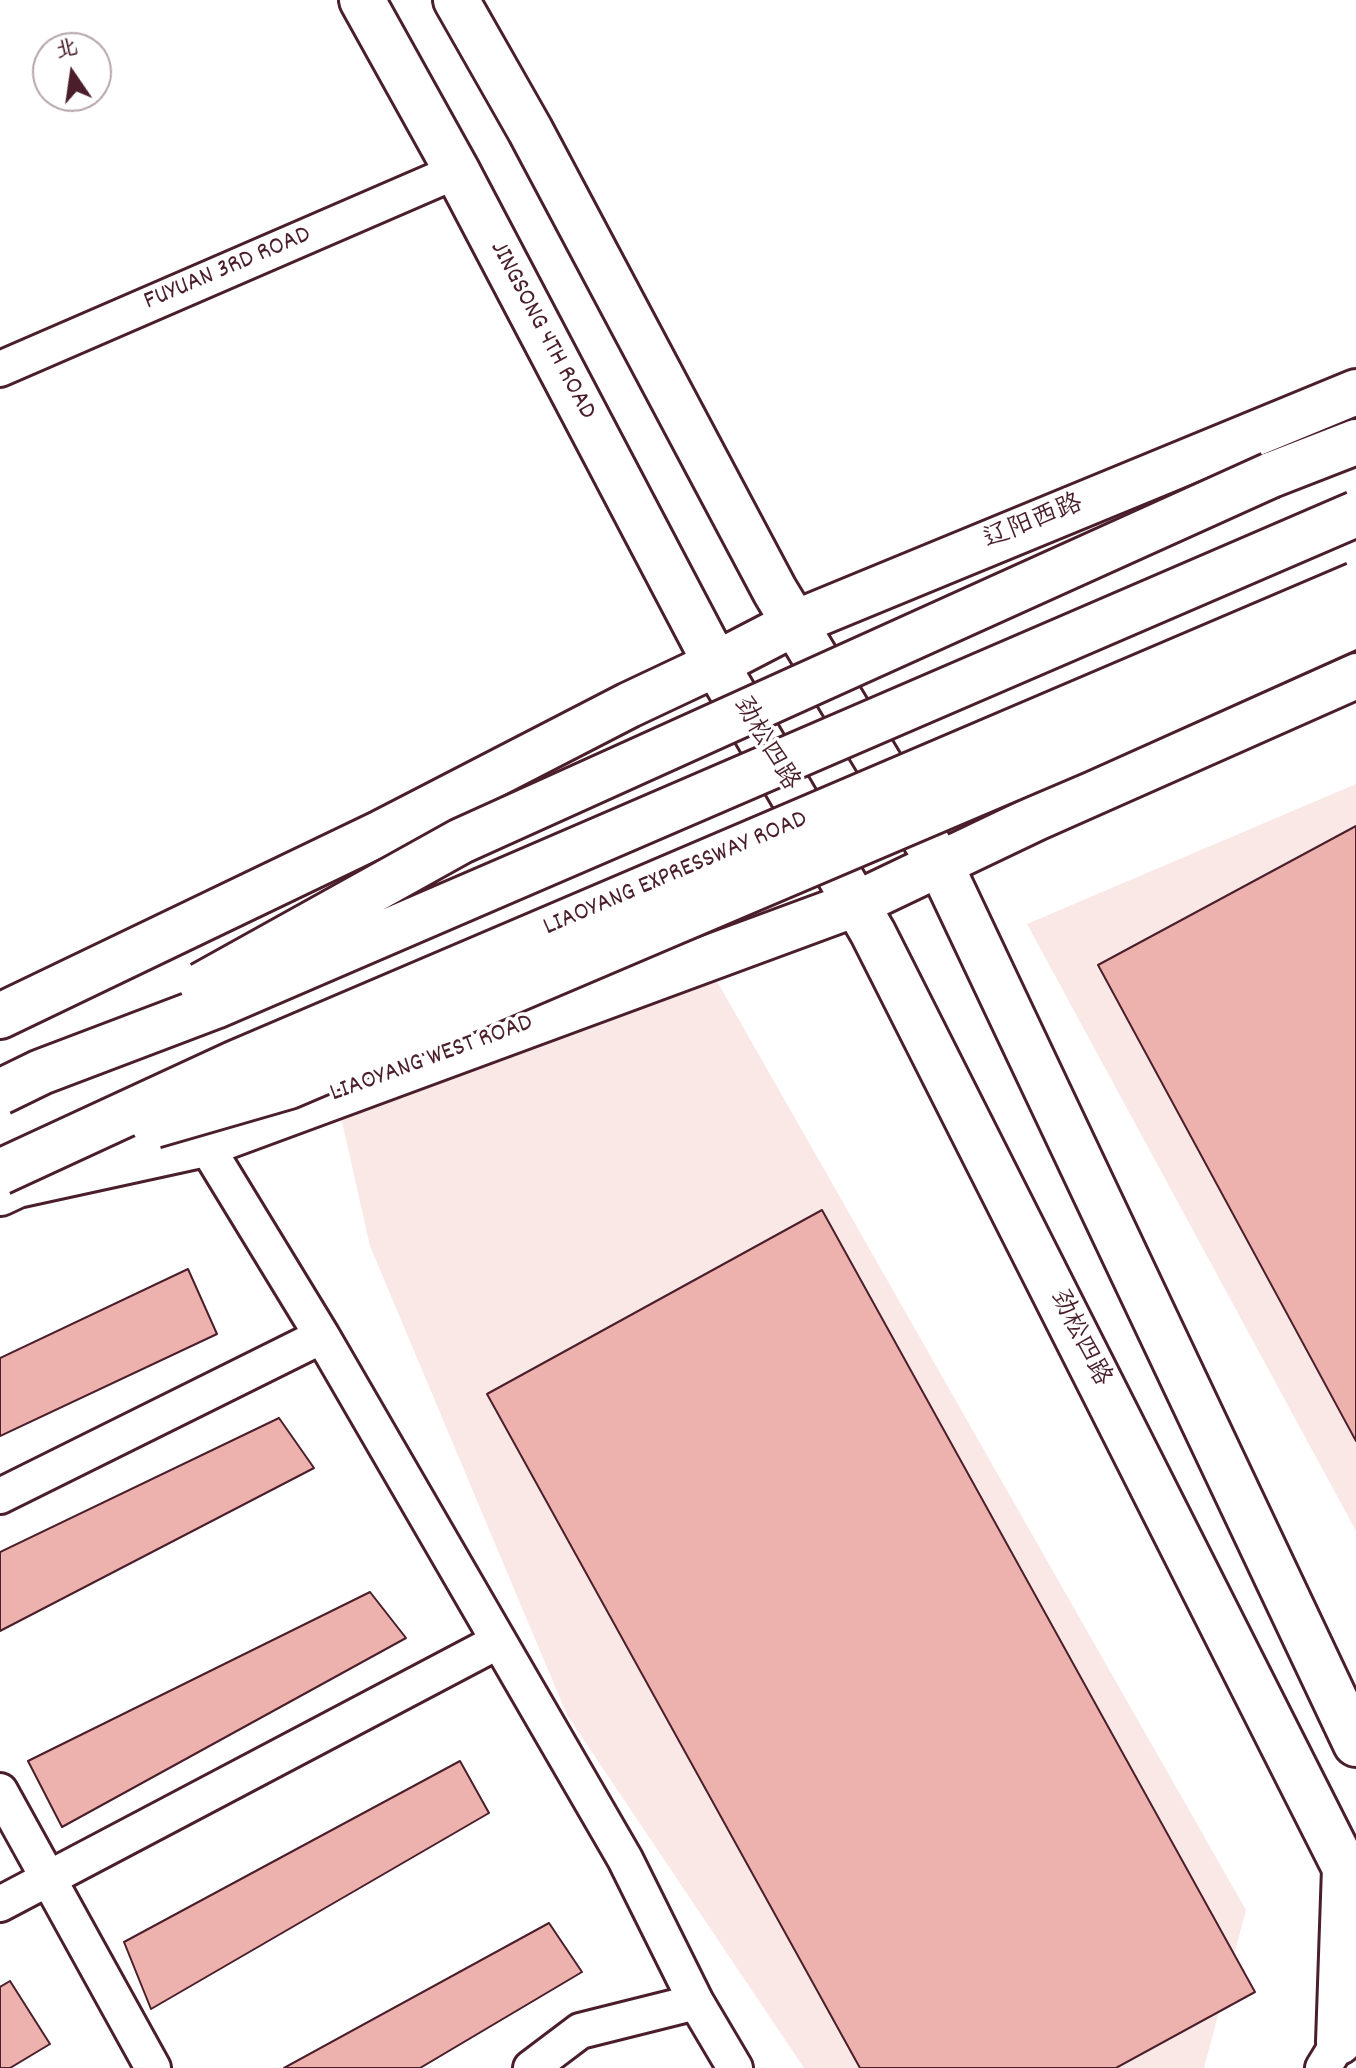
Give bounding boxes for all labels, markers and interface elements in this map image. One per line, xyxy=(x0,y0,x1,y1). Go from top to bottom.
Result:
north arrow xyxy=(32,32,112,112)
text: 北 xyxy=(53,32,81,68)
street label: FUYUAN 3RD ROAD xyxy=(140,221,316,319)
street label: JINGSONG 4TH ROAD xyxy=(481,236,601,426)
street label: 辽阳西路 xyxy=(980,490,1088,558)
street label: 劲松四路 xyxy=(724,692,804,798)
street label: LIAOYANG EXPRESSWAY ROAD xyxy=(539,805,813,945)
street label: LIAOYANG WEST ROAD xyxy=(326,1009,538,1111)
street label: 劲松四路 xyxy=(1040,1286,1116,1392)

